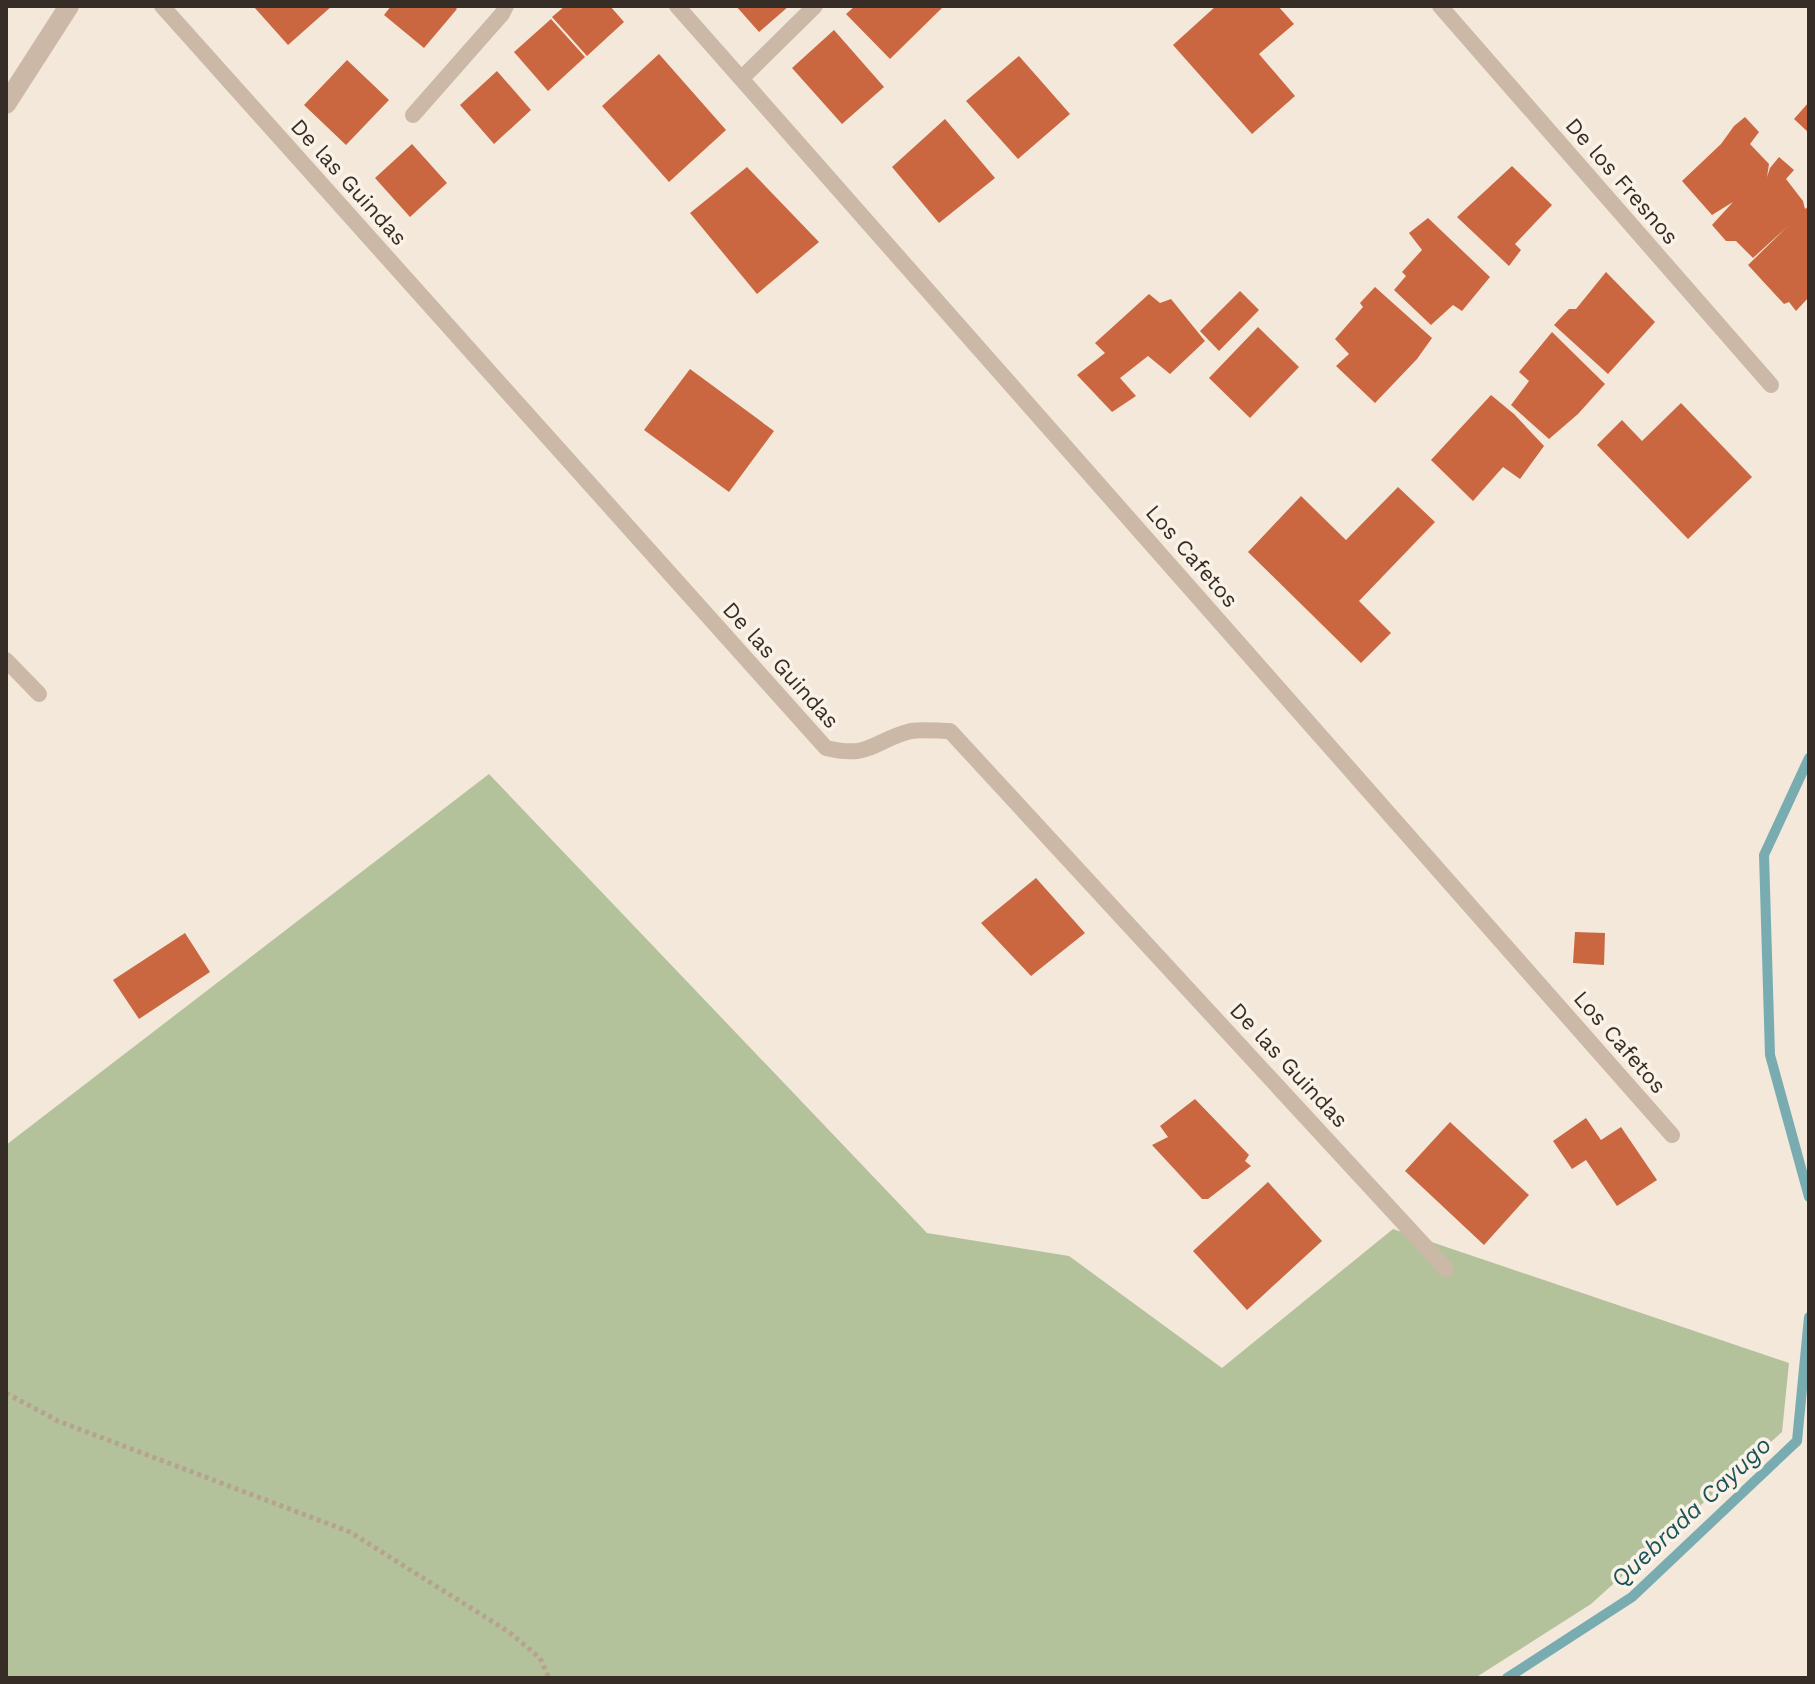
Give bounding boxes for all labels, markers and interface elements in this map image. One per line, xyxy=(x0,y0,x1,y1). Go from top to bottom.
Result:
street label: De los Fresnos xyxy=(1560,113,1684,249)
street label: De las Guindas xyxy=(286,114,412,250)
street label: Los Cafetos xyxy=(1141,500,1243,612)
street label: De las Guindas xyxy=(718,597,844,733)
street label: Los Cafetos xyxy=(1569,986,1671,1098)
street label: De las Guindas xyxy=(1225,998,1353,1132)
water label: Quebrada Cayugo xyxy=(1605,1431,1777,1593)

